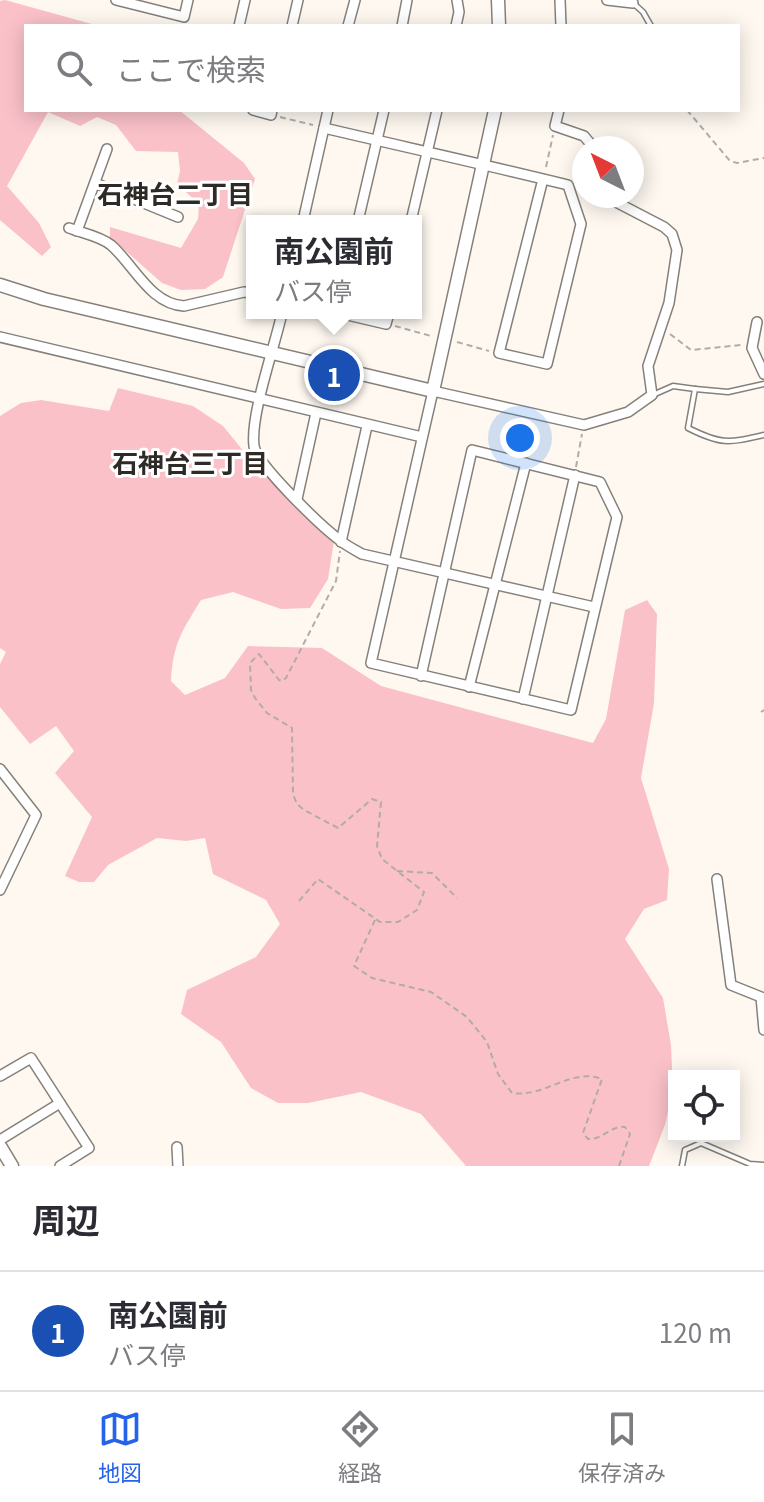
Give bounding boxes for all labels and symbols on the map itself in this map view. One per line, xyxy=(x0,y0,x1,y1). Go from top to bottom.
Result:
north arrow xyxy=(572,136,644,208)
district label: 石神台二丁目 xyxy=(97,174,253,211)
pin: 1 xyxy=(308,345,360,405)
your location xyxy=(500,418,540,458)
district label: 石神台三丁目 xyxy=(112,443,268,480)

